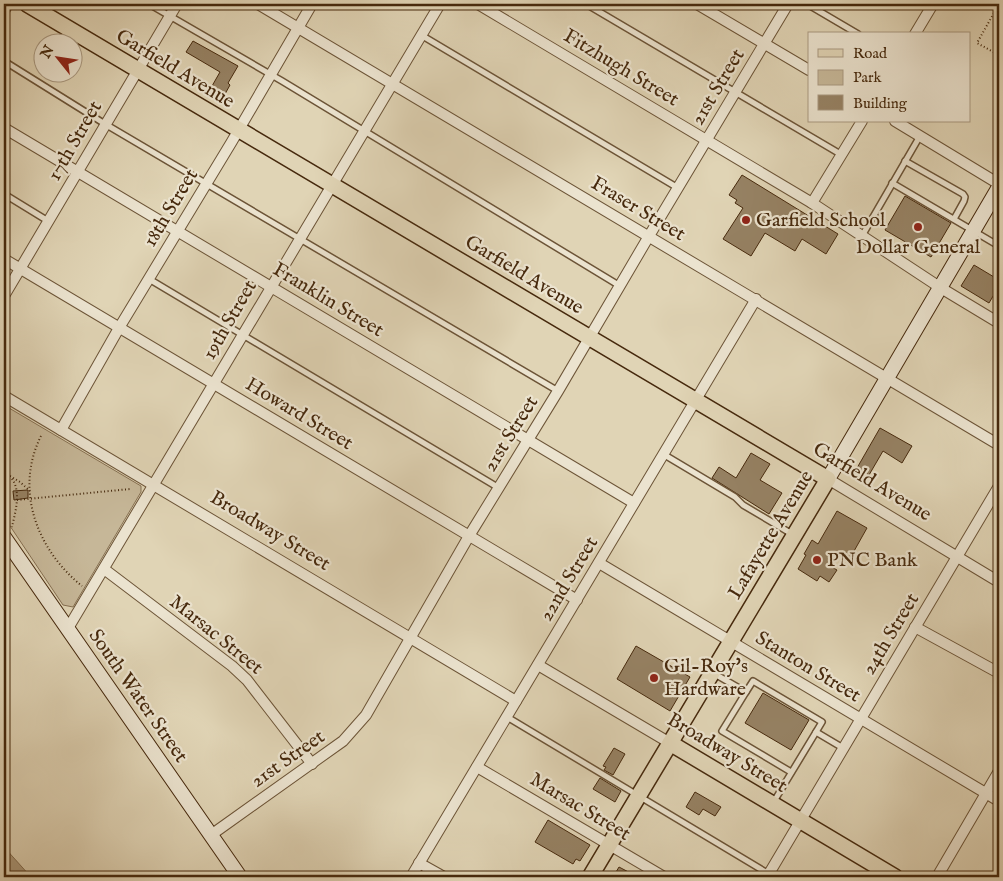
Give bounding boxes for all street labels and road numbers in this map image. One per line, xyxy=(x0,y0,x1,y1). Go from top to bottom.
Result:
street label: Garfield Avenue xyxy=(111,24,239,114)
street label: Fitzhugh Street xyxy=(559,24,684,112)
street label: 21st Street xyxy=(685,44,751,130)
street label: 17th Street xyxy=(42,96,108,186)
street label: 18th Street xyxy=(138,164,204,252)
street label: Fraser Street xyxy=(586,171,690,247)
street label: Garfield Avenue xyxy=(460,230,588,320)
street label: Franklin Street xyxy=(268,257,388,343)
street label: 19th Street xyxy=(197,276,263,364)
street label: Howard Street xyxy=(241,372,358,456)
street label: 21st Street xyxy=(478,391,544,477)
street label: Garfield Avenue xyxy=(808,437,936,527)
street label: Lafayette Avenue xyxy=(723,466,819,604)
street label: Broadway Street xyxy=(205,485,335,577)
street label: 22nd Street xyxy=(534,532,604,626)
street label: 24th Street xyxy=(857,589,925,679)
street label: Marsac Street xyxy=(164,590,268,680)
street label: South Water Street xyxy=(83,624,193,768)
street label: Stanton Street xyxy=(751,626,865,708)
street label: Broadway Street xyxy=(662,707,792,799)
street label: 21st Street xyxy=(246,724,330,794)
street label: Marsac Street xyxy=(525,767,635,847)

